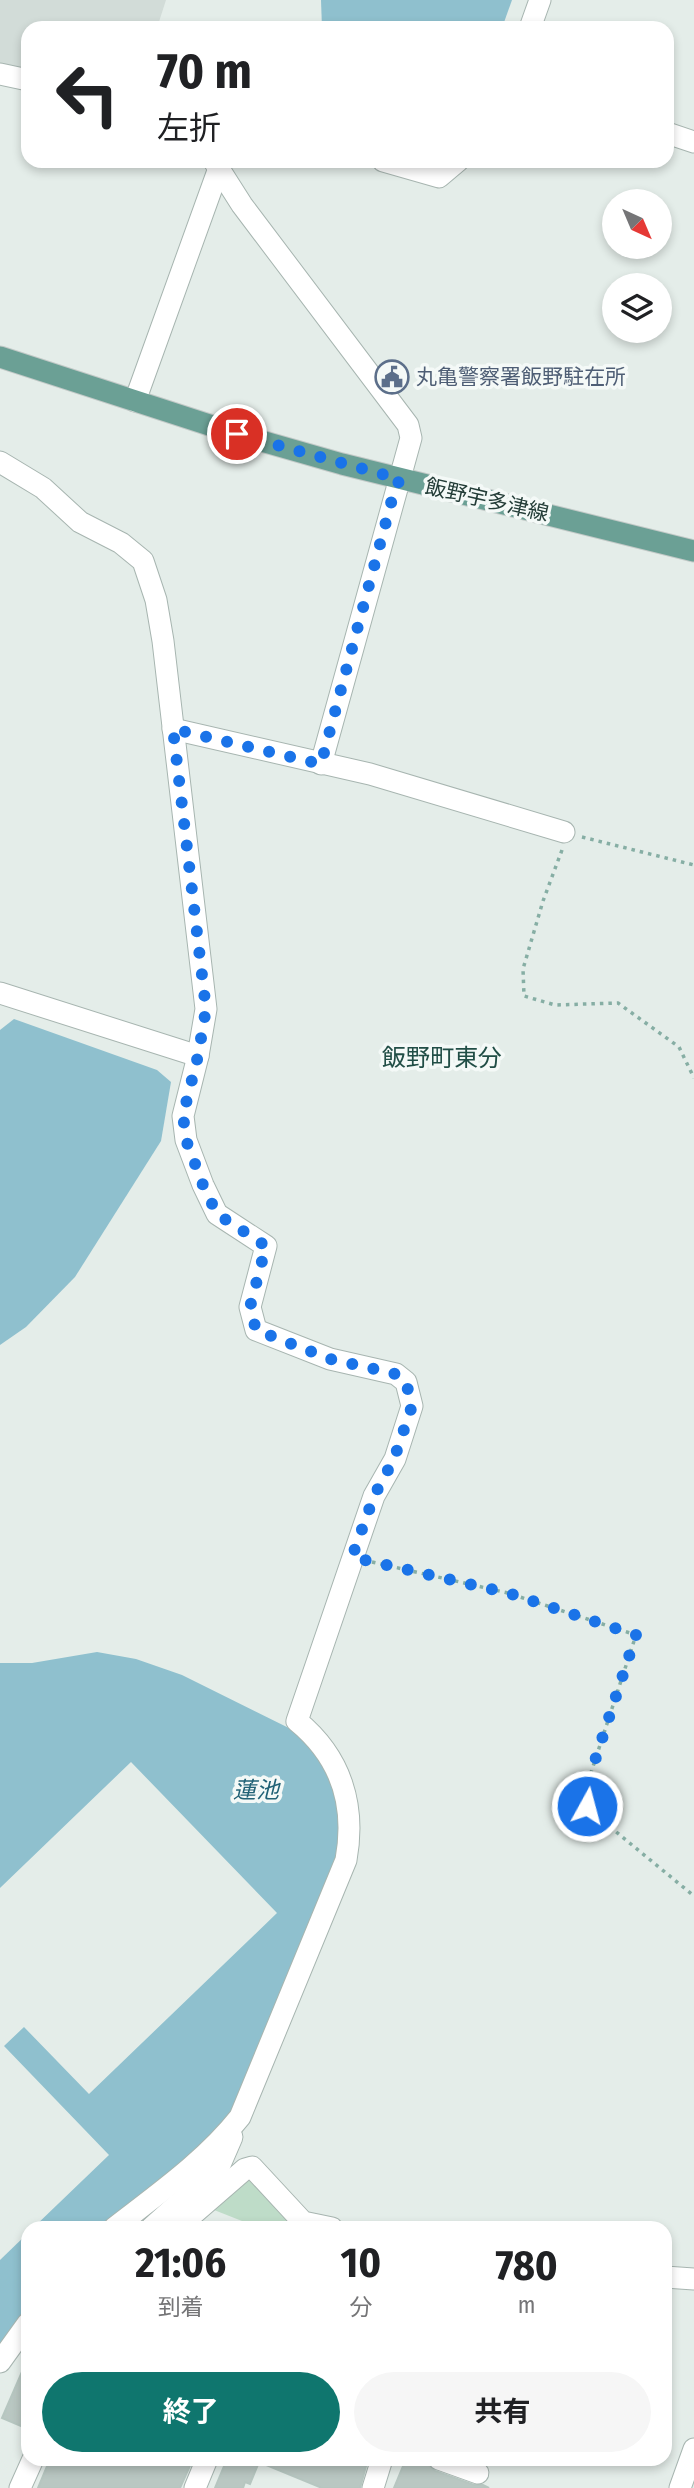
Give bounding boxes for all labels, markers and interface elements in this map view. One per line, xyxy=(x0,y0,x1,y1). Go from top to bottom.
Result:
text: 70 m xyxy=(157,42,252,101)
icon: left xyxy=(42,49,133,140)
text: 左折 xyxy=(157,109,221,147)
north arrow xyxy=(602,189,672,259)
map controls xyxy=(602,189,672,343)
button: layers xyxy=(602,273,672,343)
public building icon: 丸亀警察署飯野駐在所 xyxy=(373,358,411,396)
place label: 丸亀警察署飯野駐在所 xyxy=(416,364,626,390)
pin xyxy=(207,404,267,464)
icon: arrive xyxy=(218,415,256,453)
street label: 飯野宇多津線 xyxy=(423,473,551,527)
district label: 飯野町東分 xyxy=(382,1044,502,1072)
position arrow xyxy=(550,1769,624,1843)
water label: 蓮池 xyxy=(233,1776,281,1804)
text: 21:06 xyxy=(135,2238,226,2288)
text: 10 xyxy=(340,2238,381,2288)
text: 780 xyxy=(495,2241,558,2291)
text: m xyxy=(518,2291,535,2319)
text: 到着 xyxy=(158,2293,204,2321)
text: 分 xyxy=(349,2293,372,2321)
button: 終了 xyxy=(42,2372,340,2452)
button: 共有 xyxy=(354,2372,651,2452)

